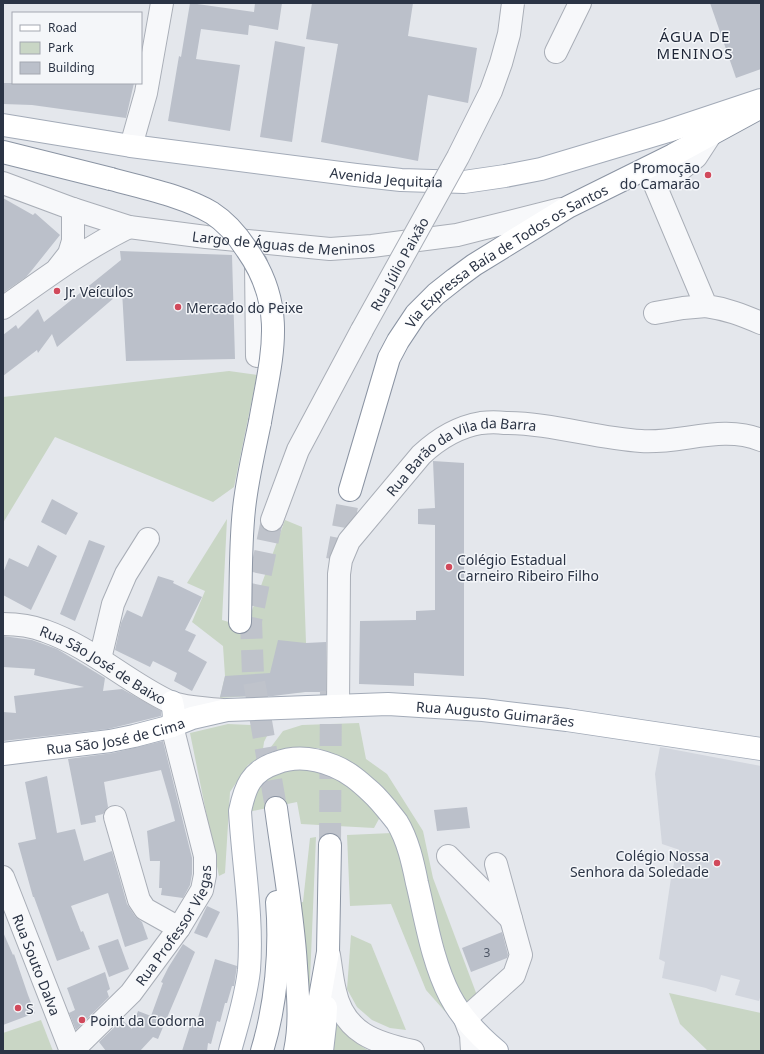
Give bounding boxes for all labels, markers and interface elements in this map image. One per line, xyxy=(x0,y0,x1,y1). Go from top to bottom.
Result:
legend xyxy=(12,12,142,84)
text: Road xyxy=(48,19,77,36)
district label: ÁGUA DE MENINOS xyxy=(657,26,733,63)
text: Park xyxy=(48,39,74,56)
text: Building xyxy=(48,59,95,76)
place label: Promoção do Camarão xyxy=(620,158,700,193)
street label: Avenida Jequitaia xyxy=(329,162,443,191)
marker: Promoção do Camarão xyxy=(703,170,713,180)
street label: Via Expressa Baía de Todos os Santos xyxy=(400,179,611,331)
street label: Rua Júlio Paixão xyxy=(365,213,433,314)
street label: Largo de Águas de Meninos xyxy=(191,226,376,259)
place label: Jr. Veículos xyxy=(63,282,134,301)
marker: Jr. Veículos xyxy=(52,286,62,296)
place label: Mercado do Peixe xyxy=(186,298,303,317)
marker: Mercado do Peixe xyxy=(173,302,183,312)
street label: Rua Barão da Vila da Barra xyxy=(381,413,537,500)
place label: Colégio Estadual Carneiro Ribeiro Filho xyxy=(457,550,599,585)
marker: Colégio Estadual Carneiro Ribeiro Filho xyxy=(444,562,454,572)
street label: Rua São José de Baixo xyxy=(37,621,170,708)
street label: Rua Augusto Guimarães xyxy=(416,696,576,731)
street label: Rua São José de Cima xyxy=(45,712,187,758)
place label: Colégio Nossa Senhora da Soledade xyxy=(570,846,709,881)
marker: Colégio Nossa Senhora da Soledade xyxy=(712,858,722,868)
street label: Rua Professor Viegas xyxy=(130,865,215,989)
street label: Rua Souto Dalva xyxy=(10,911,64,1017)
house number: 3 xyxy=(484,944,491,961)
place label: S xyxy=(26,1000,34,1016)
marker: S xyxy=(13,1003,23,1013)
place label: Point da Codorna xyxy=(90,1011,205,1030)
marker: Point da Codorna xyxy=(77,1015,87,1025)

